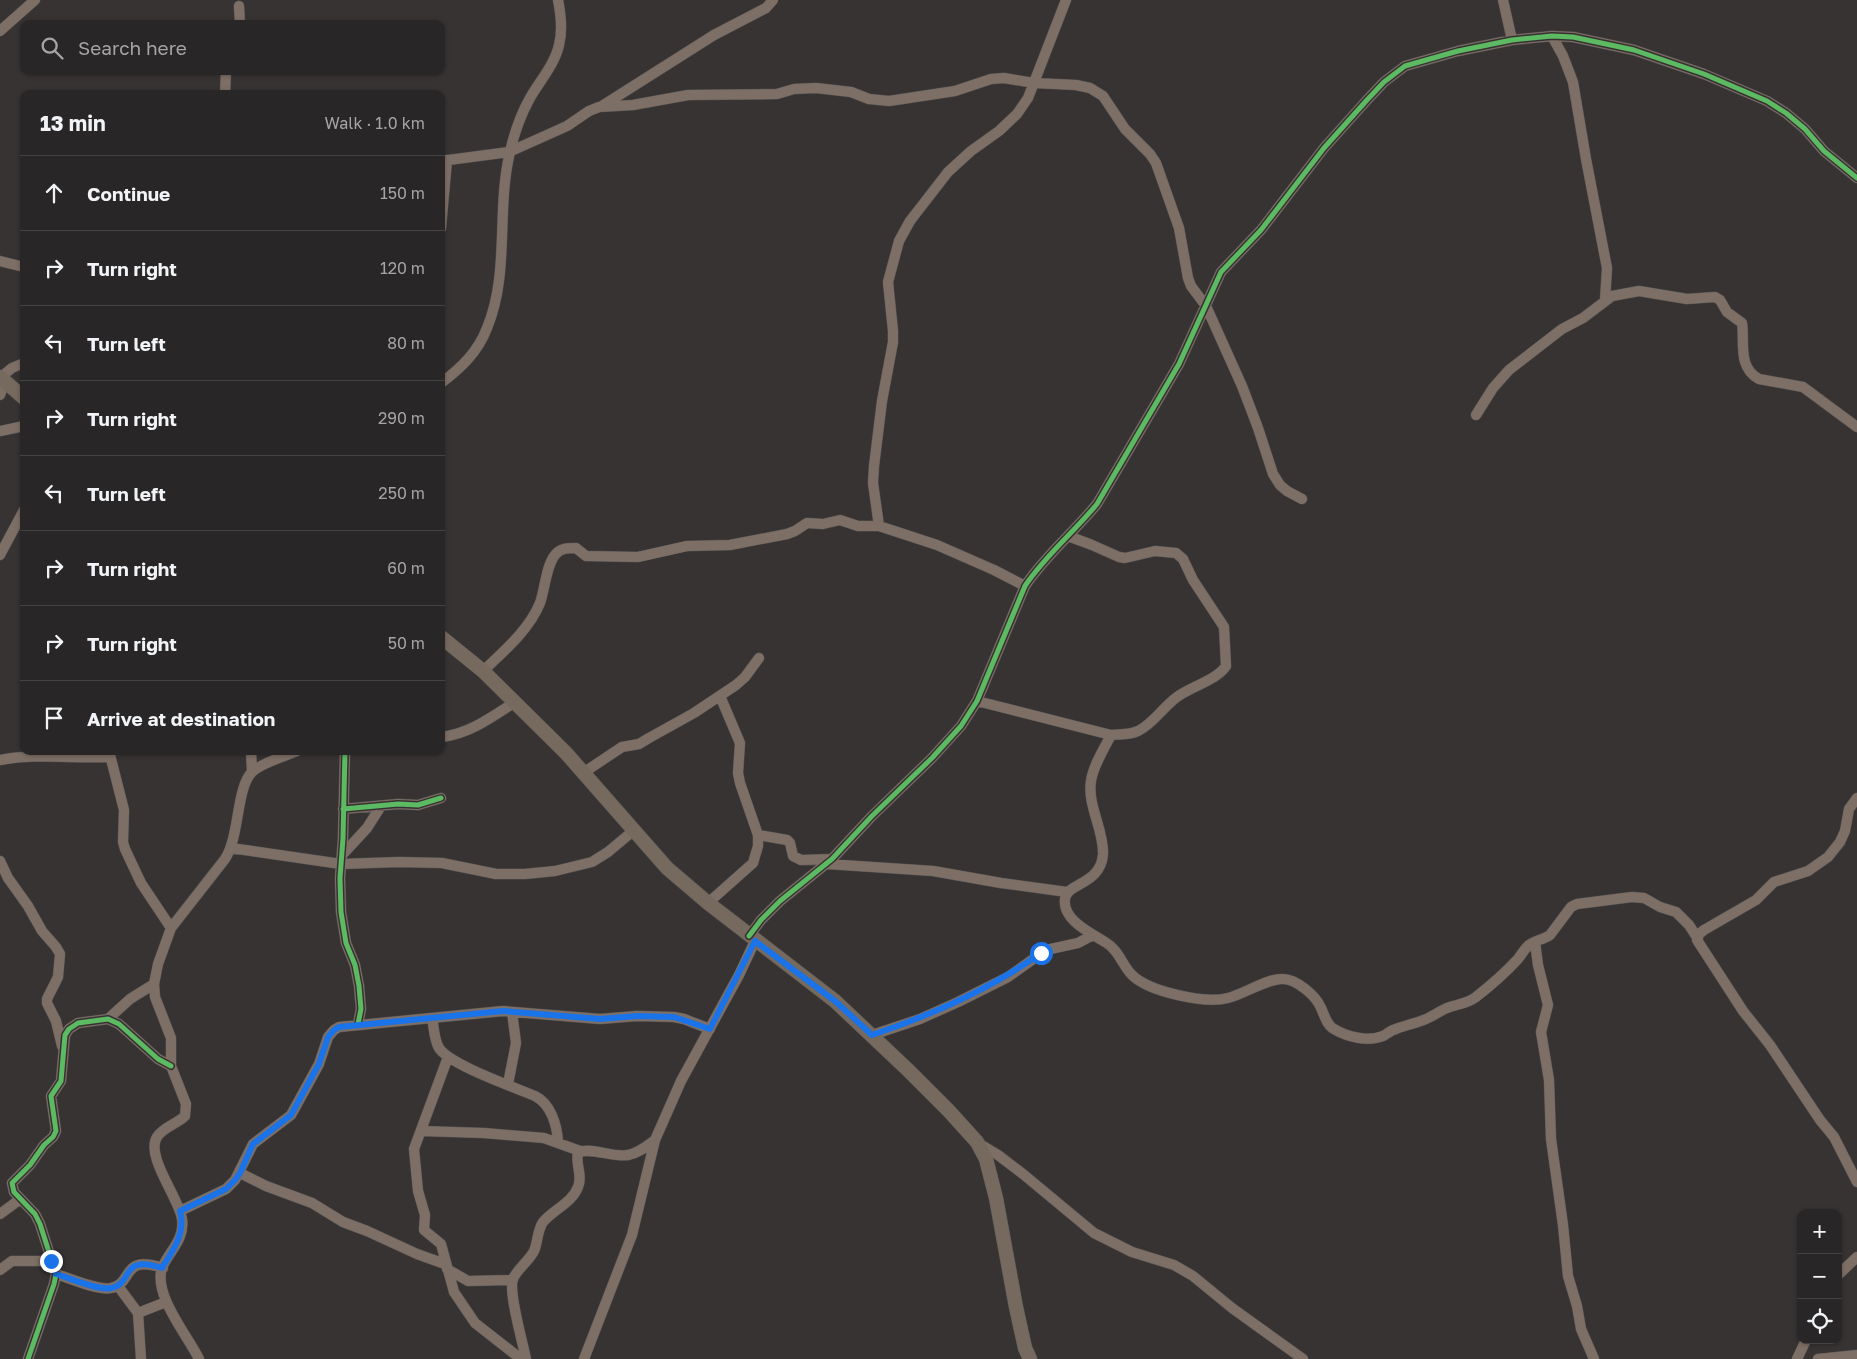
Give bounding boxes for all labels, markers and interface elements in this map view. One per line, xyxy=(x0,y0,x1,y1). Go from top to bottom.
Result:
search box xyxy=(20,20,445,75)
icon: search xyxy=(38,34,66,62)
text: Search here xyxy=(78,36,187,59)
text: 13 min xyxy=(40,110,106,136)
text: Walk · 1.0 km xyxy=(325,113,425,133)
icon: ahead xyxy=(40,179,68,207)
text: Continue xyxy=(87,182,170,205)
text: 150 m xyxy=(380,183,425,203)
icon: right xyxy=(40,254,68,282)
text: Turn right xyxy=(87,257,177,280)
text: 120 m xyxy=(380,258,425,278)
icon: left xyxy=(40,329,68,357)
text: Turn left xyxy=(87,332,166,355)
text: 80 m xyxy=(387,333,425,353)
icon: right xyxy=(40,404,68,432)
text: Turn right xyxy=(87,407,177,430)
text: 290 m xyxy=(378,408,425,428)
icon: left xyxy=(40,479,68,507)
text: Turn left xyxy=(87,482,166,505)
text: 250 m xyxy=(378,483,425,503)
icon: right xyxy=(40,554,68,582)
text: Turn right xyxy=(87,557,177,580)
text: 60 m xyxy=(387,558,425,578)
icon: right xyxy=(40,629,68,657)
text: Turn right xyxy=(87,632,177,655)
text: 50 m xyxy=(388,633,425,653)
icon: arrive xyxy=(40,704,68,732)
text: Arrive at destination xyxy=(87,707,275,730)
route start xyxy=(1030,942,1053,965)
map controls xyxy=(1797,1209,1842,1344)
button: + xyxy=(1797,1209,1842,1254)
route end xyxy=(40,1250,63,1273)
button: − xyxy=(1797,1254,1842,1299)
button: locate xyxy=(1797,1299,1842,1344)

